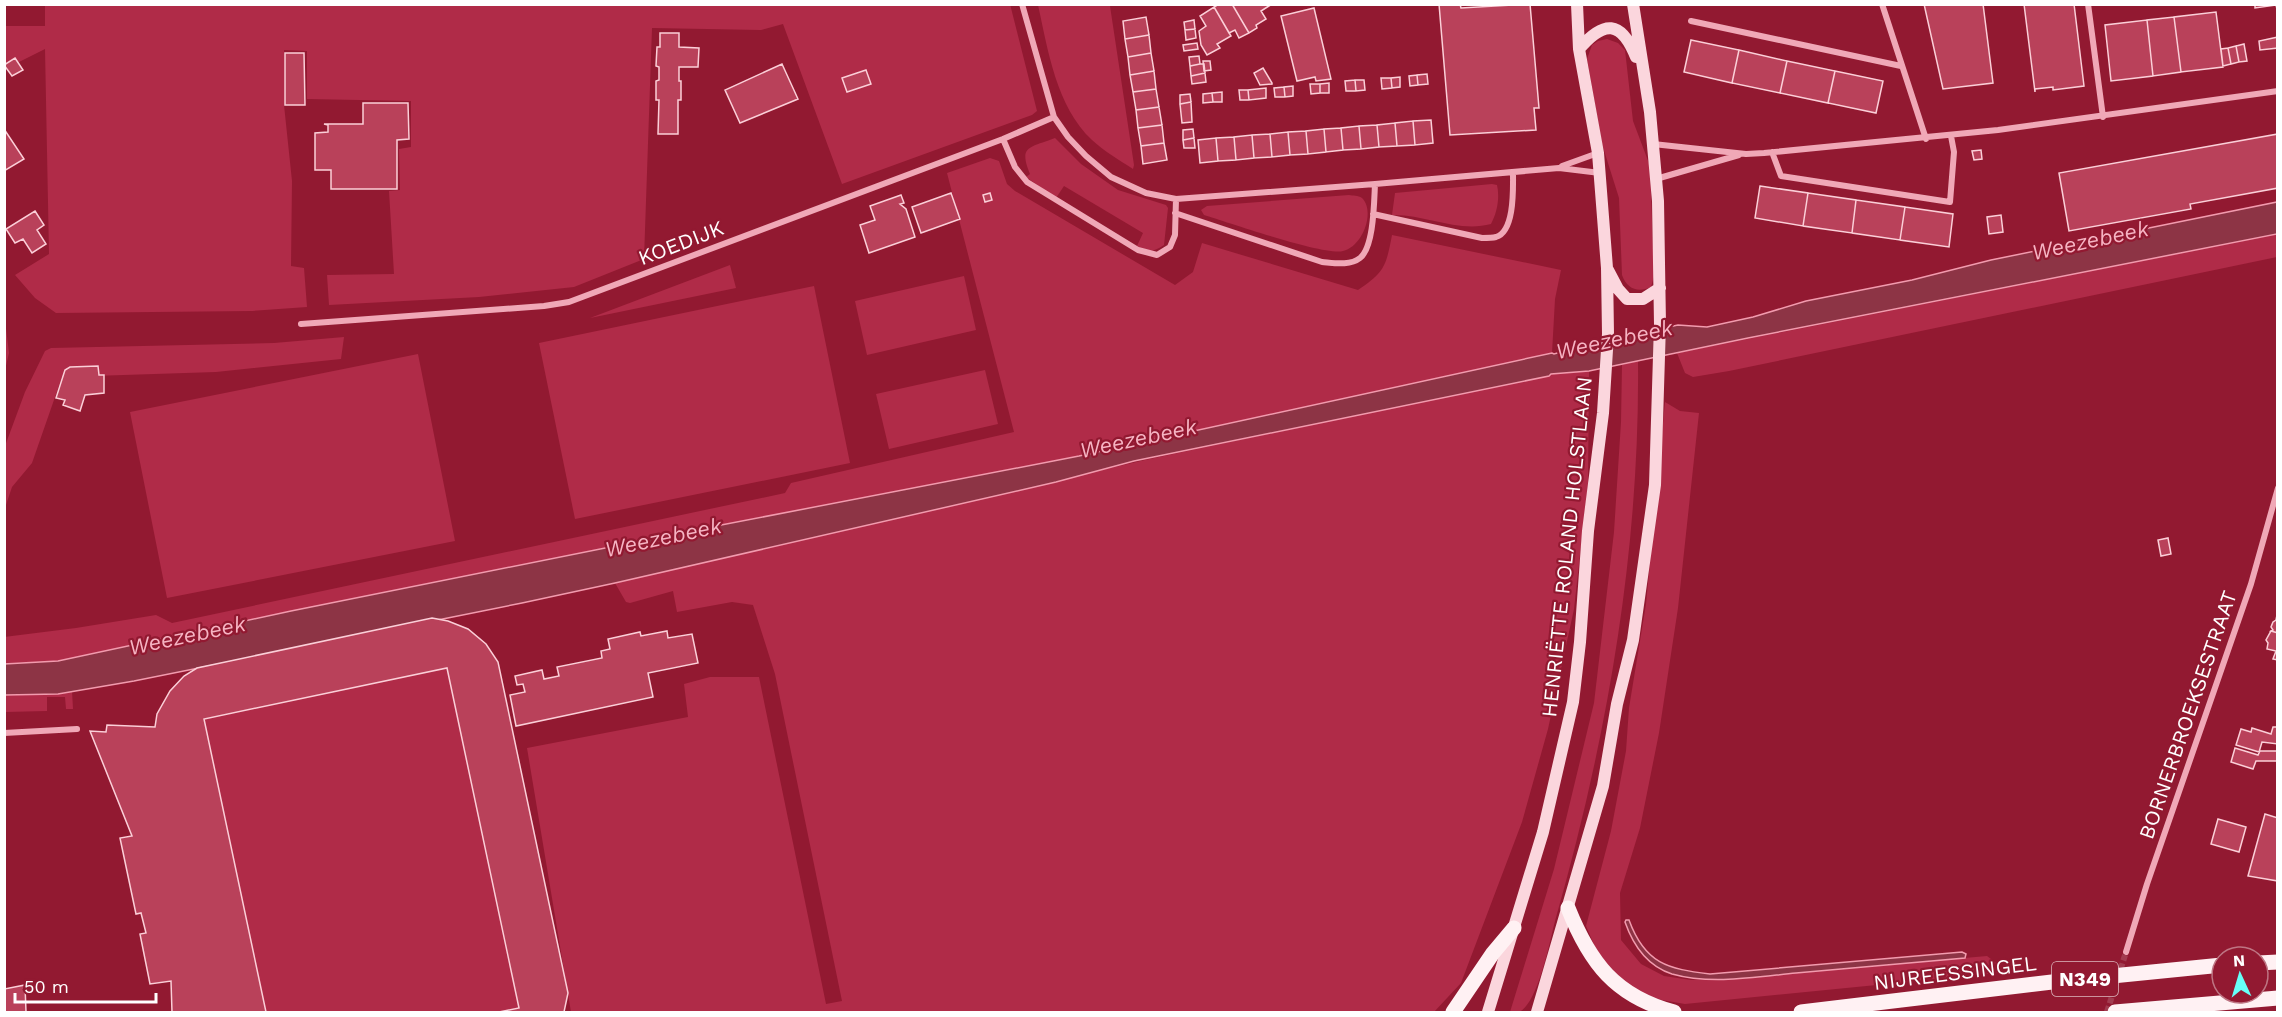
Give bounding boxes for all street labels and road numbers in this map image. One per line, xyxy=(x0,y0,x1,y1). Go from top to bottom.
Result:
street label: KOEDIJK xyxy=(635,215,727,270)
street label: HENRIËTTE ROLAND HOLSTLAAN xyxy=(1536,375,1597,718)
street label: BORNERBROEKSESTRAAT xyxy=(2133,587,2242,842)
street label: NIJREESSINGEL xyxy=(1872,950,2038,995)
road number: N349 xyxy=(2052,962,2118,996)

